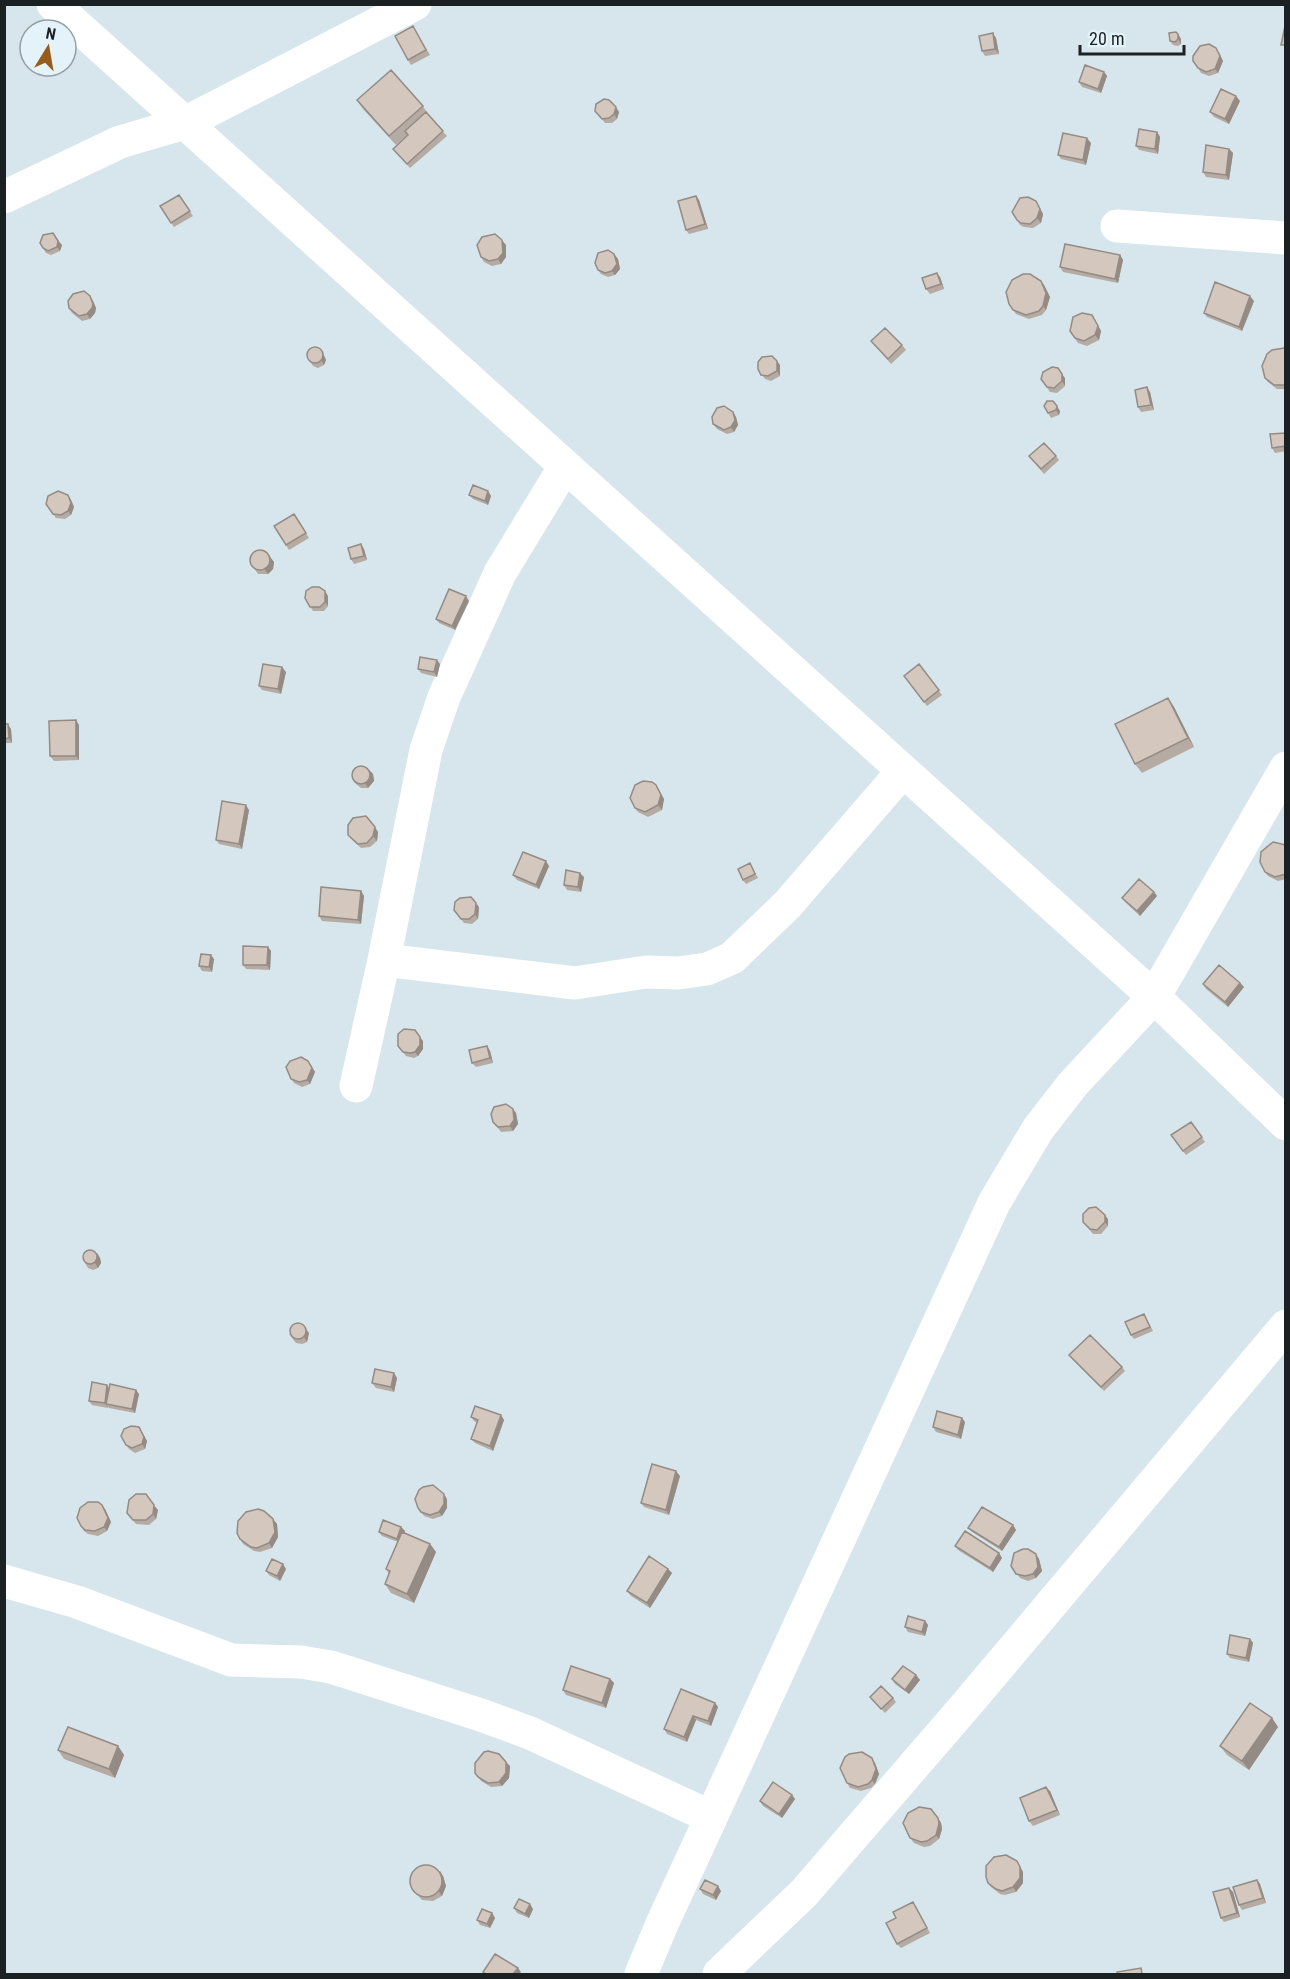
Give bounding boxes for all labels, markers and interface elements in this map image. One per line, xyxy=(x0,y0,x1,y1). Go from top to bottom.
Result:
north arrow xyxy=(18,18,78,78)
scale bar xyxy=(1080,18,1184,56)
text: N xyxy=(44,24,57,44)
text: 20 m xyxy=(1089,28,1124,49)

